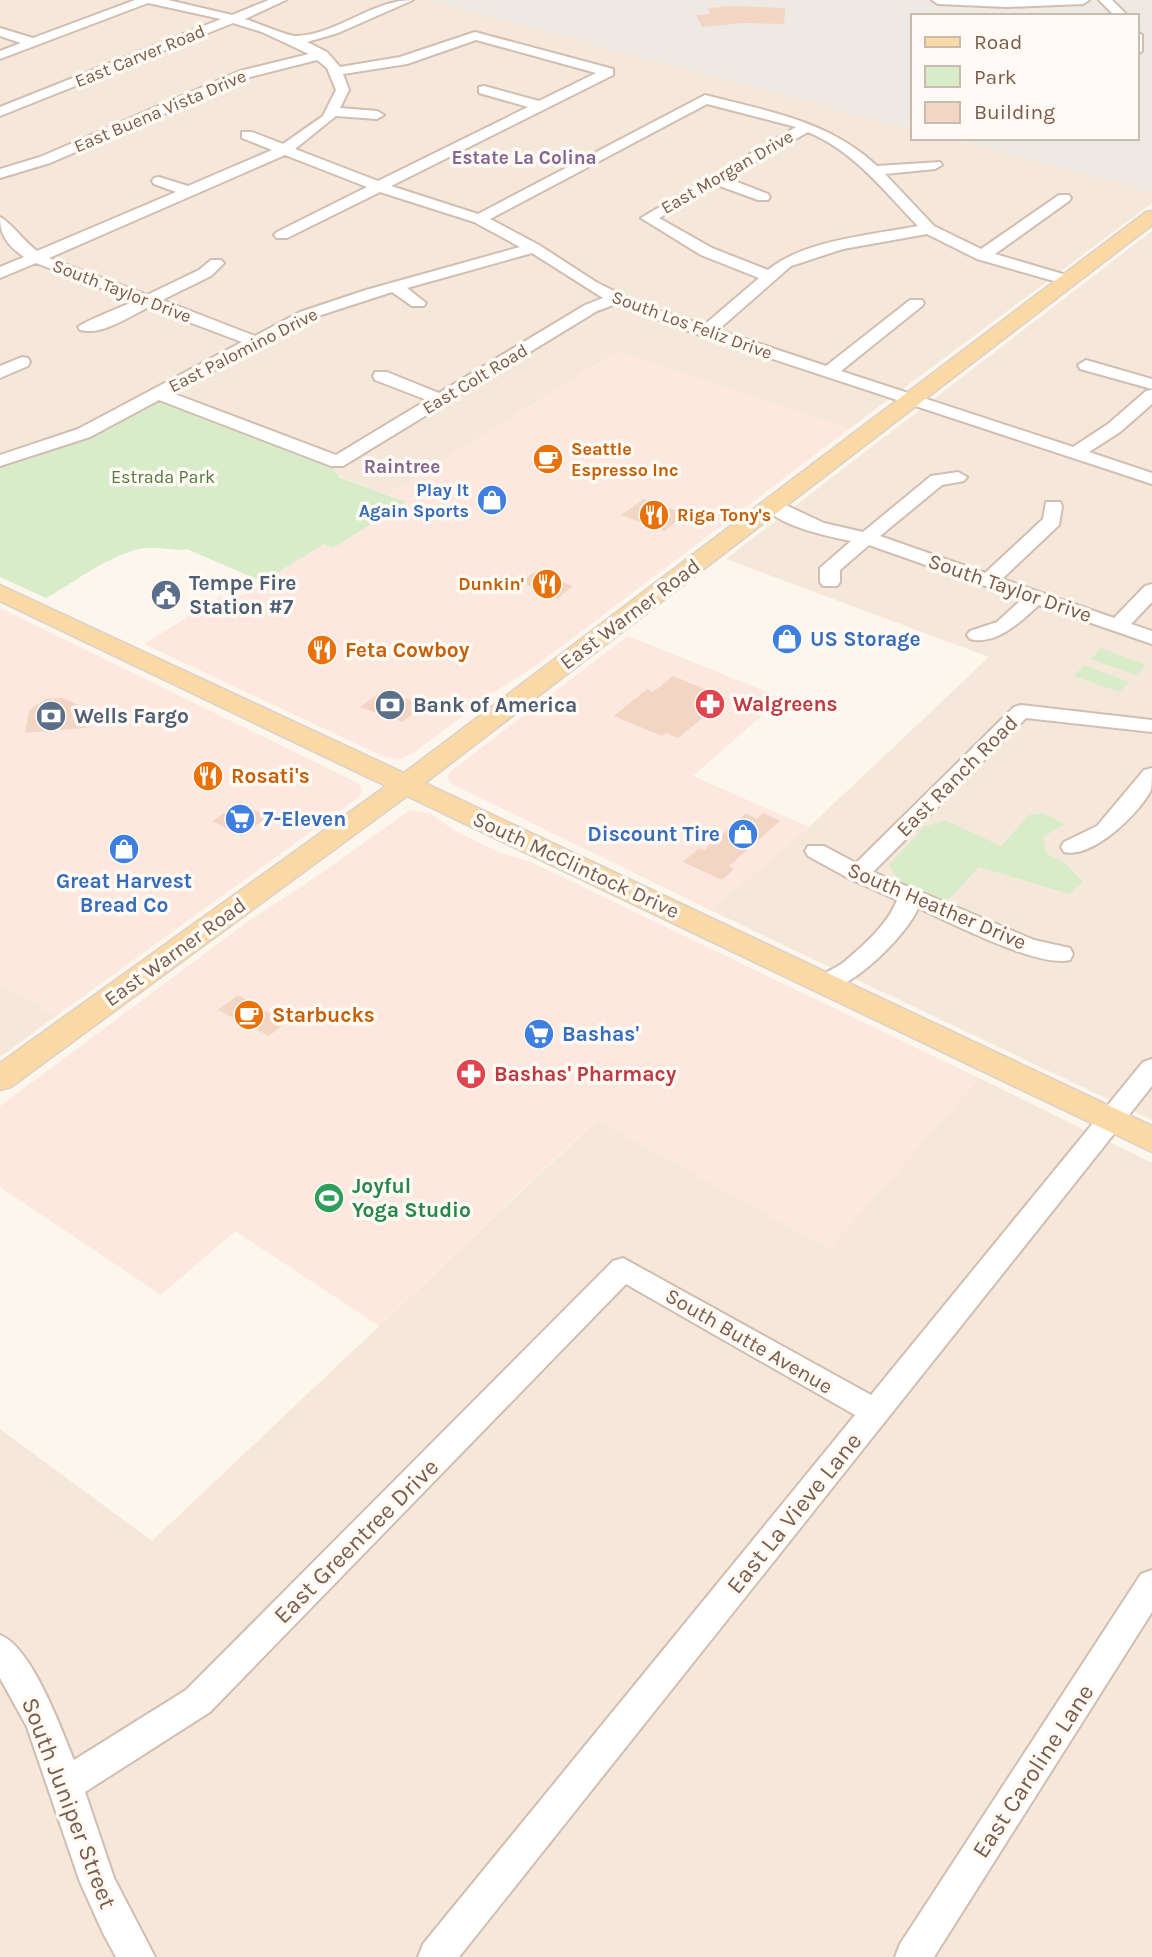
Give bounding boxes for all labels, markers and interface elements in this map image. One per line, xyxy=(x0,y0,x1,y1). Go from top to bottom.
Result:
legend xyxy=(911,14,1138,140)
street label: East Carver Road xyxy=(72,20,208,92)
text: Road xyxy=(974,30,1022,54)
street label: East Buena Vista Drive xyxy=(71,65,249,157)
text: Park xyxy=(974,65,1017,89)
text: Building xyxy=(974,100,1055,124)
street label: East Morgan Drive xyxy=(657,125,797,219)
district label: Estate La Colina xyxy=(451,147,597,169)
street label: South Taylor Drive xyxy=(49,254,195,328)
street label: South Los Feliz Drive xyxy=(609,286,775,364)
street label: East Palomino Drive xyxy=(165,303,321,397)
street label: East Colt Road xyxy=(418,339,532,419)
place label: Seattle Espresso Inc xyxy=(571,438,679,481)
cafe icon: Seattle Espresso Inc xyxy=(531,442,565,476)
district label: Raintree xyxy=(364,456,440,478)
park label: Estrada Park xyxy=(111,466,215,488)
place label: Play It Again Sports xyxy=(359,479,469,522)
shop icon: Play It Again Sports xyxy=(475,483,509,517)
restaurant icon: Riga Tony's xyxy=(637,498,671,532)
place label: Riga Tony's xyxy=(677,504,771,526)
street label: South Taylor Drive xyxy=(925,549,1095,627)
street label: East Warner Road xyxy=(555,554,705,674)
restaurant icon: Dunkin' xyxy=(530,567,564,601)
place label: Tempe Fire Station #7 xyxy=(189,571,296,619)
place label: Dunkin' xyxy=(458,573,524,595)
public building icon: Tempe Fire Station #7 xyxy=(149,578,183,612)
shop icon: US Storage xyxy=(770,622,804,656)
place label: US Storage xyxy=(810,627,921,651)
restaurant icon: Feta Cowboy xyxy=(305,633,339,667)
place label: Feta Cowboy xyxy=(345,638,470,662)
pharmacy icon: Walgreens xyxy=(693,687,727,721)
bank icon: Bank of America xyxy=(373,688,407,722)
place label: Walgreens xyxy=(733,692,838,716)
place label: Bank of America xyxy=(413,693,577,717)
bank icon: Wells Fargo xyxy=(34,699,68,733)
place label: Wells Fargo xyxy=(74,704,189,728)
street label: East Ranch Road xyxy=(892,711,1022,841)
restaurant icon: Rosati's xyxy=(191,759,225,793)
place label: Rosati's xyxy=(231,764,310,788)
supermarket icon: 7-Eleven xyxy=(223,802,257,836)
place label: 7-Eleven xyxy=(263,807,346,831)
street label: South McClintock Drive xyxy=(469,807,683,923)
shop icon: Discount Tire xyxy=(726,817,760,851)
place label: Discount Tire xyxy=(587,822,720,846)
shop icon: Great Harvest Bread Co xyxy=(107,832,141,866)
street label: South Heather Drive xyxy=(844,857,1030,955)
place label: Great Harvest Bread Co xyxy=(56,869,192,917)
street label: East Warner Road xyxy=(100,893,250,1011)
cafe icon: Starbucks xyxy=(232,998,266,1032)
place label: Starbucks xyxy=(272,1003,375,1027)
supermarket icon: Bashas' xyxy=(522,1017,556,1051)
place label: Bashas' xyxy=(562,1022,639,1046)
pharmacy icon: Bashas' Pharmacy xyxy=(454,1057,488,1091)
place label: Bashas' Pharmacy xyxy=(494,1062,677,1086)
place label: Joyful Yoga Studio xyxy=(352,1174,471,1222)
sports icon: Joyful Yoga Studio xyxy=(312,1181,346,1215)
street label: South Butte Avenue xyxy=(661,1283,837,1399)
street label: East La Vieve Lane xyxy=(721,1427,867,1599)
street label: East Greentree Drive xyxy=(268,1453,444,1629)
street label: East Caroline Lane xyxy=(966,1679,1100,1863)
street label: South Juniper Street xyxy=(16,1694,122,1912)

